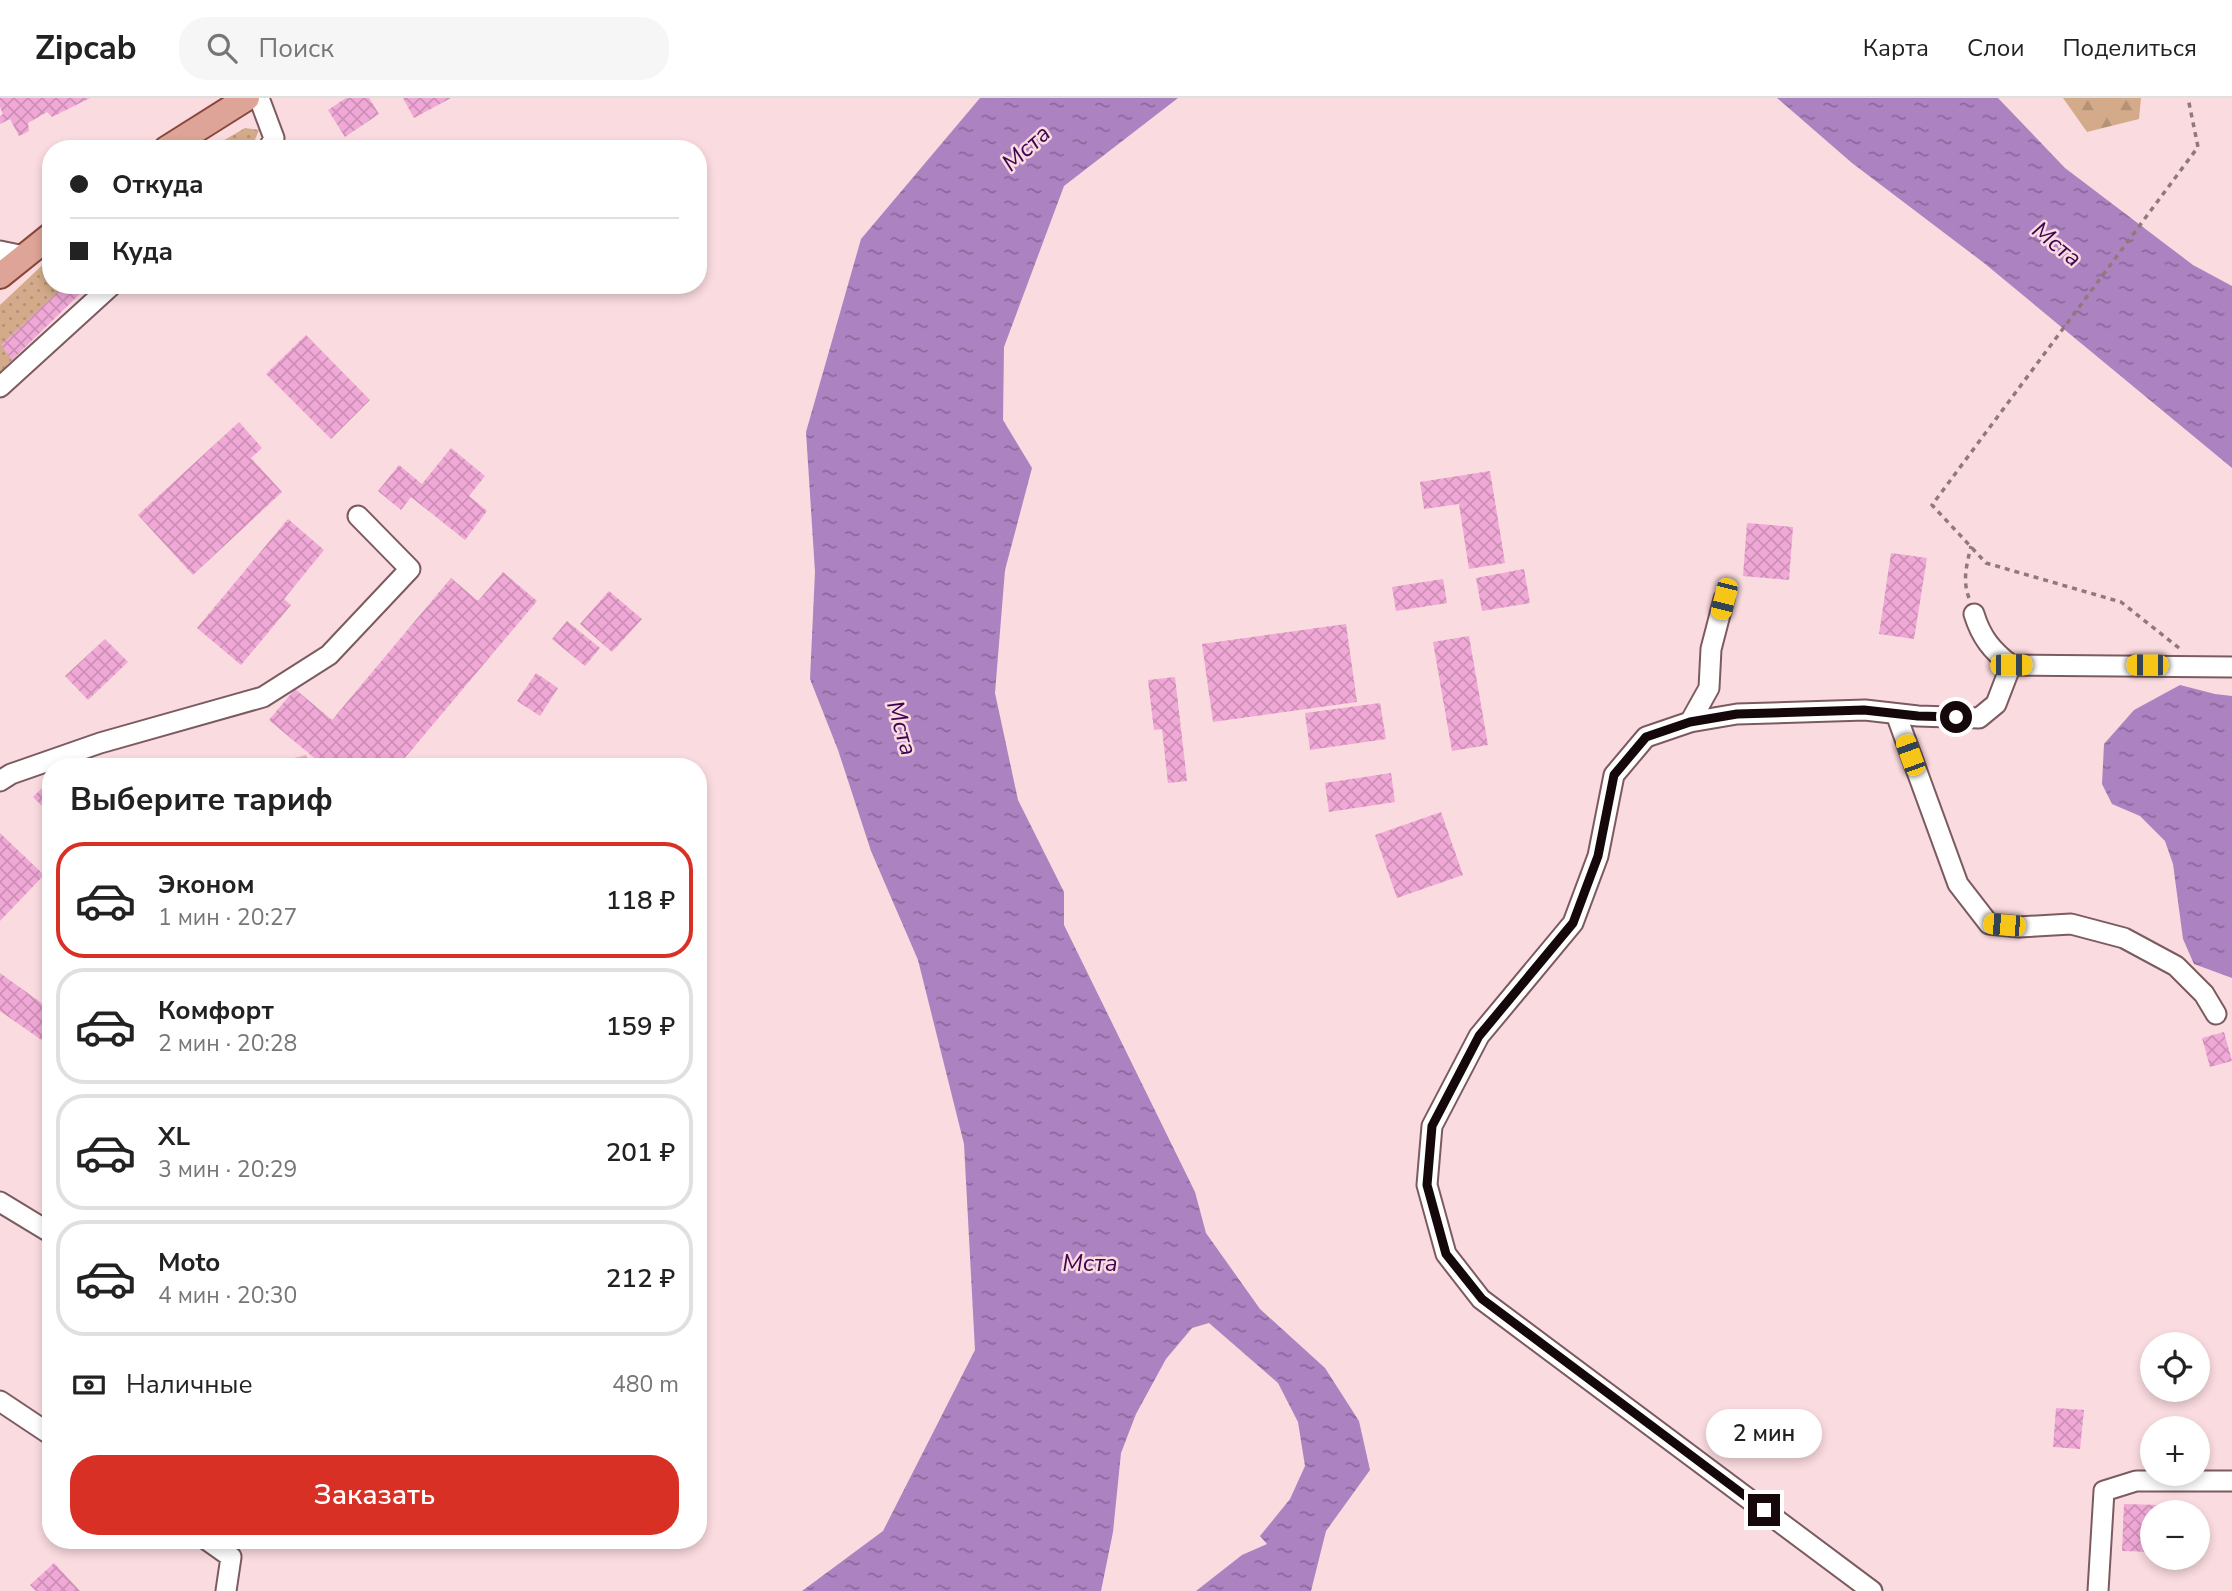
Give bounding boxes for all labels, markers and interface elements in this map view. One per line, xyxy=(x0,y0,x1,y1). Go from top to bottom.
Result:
search box xyxy=(179,17,669,80)
text: Zipcab xyxy=(35,26,137,71)
icon: search xyxy=(203,29,241,67)
text: Поиск xyxy=(259,31,334,66)
text: Карта xyxy=(1863,32,1929,64)
text: Слои xyxy=(1967,32,2024,64)
text: Поделиться xyxy=(2062,32,2197,64)
water label: Мста xyxy=(995,118,1057,178)
text: Откуда xyxy=(112,167,204,202)
water label: Мста xyxy=(2025,214,2089,274)
text: Куда xyxy=(112,234,173,269)
car xyxy=(1709,576,1740,622)
car xyxy=(1991,655,2033,676)
car xyxy=(2127,655,2169,676)
water label: Мста xyxy=(879,697,925,759)
route start xyxy=(1940,701,1972,733)
car xyxy=(1893,732,1928,778)
text: Выберите тариф xyxy=(70,778,333,821)
text: Эконом xyxy=(158,867,255,902)
icon: car xyxy=(74,869,137,932)
text: 118 ₽ xyxy=(606,883,675,918)
text: 1 мин · 20:27 xyxy=(158,902,297,933)
car xyxy=(1983,913,2026,937)
text: Комфорт xyxy=(158,993,274,1028)
icon: car xyxy=(74,995,137,1058)
text: 159 ₽ xyxy=(606,1009,675,1044)
text: 2 мин · 20:28 xyxy=(158,1028,297,1059)
text: XL xyxy=(158,1119,190,1154)
icon: car xyxy=(74,1121,137,1184)
text: 201 ₽ xyxy=(606,1135,675,1170)
text: 3 мин · 20:29 xyxy=(158,1154,297,1185)
text: Moto xyxy=(158,1245,220,1280)
icon: car xyxy=(74,1247,137,1310)
water label: Мста xyxy=(1062,1247,1118,1279)
text: 212 ₽ xyxy=(606,1261,675,1296)
text: 4 мин · 20:30 xyxy=(158,1280,297,1311)
map controls xyxy=(2140,1332,2210,1570)
button: locate xyxy=(2140,1332,2210,1402)
icon: cash xyxy=(70,1366,108,1404)
text: Наличные xyxy=(126,1367,253,1402)
text: 480 m xyxy=(612,1369,679,1400)
callout: 2 мин xyxy=(1706,1408,1822,1458)
button: + xyxy=(2140,1416,2210,1486)
text: 2 мин xyxy=(1733,1418,1795,1449)
button: Заказать xyxy=(70,1455,679,1535)
route end xyxy=(1748,1494,1780,1526)
button: − xyxy=(2140,1500,2210,1570)

